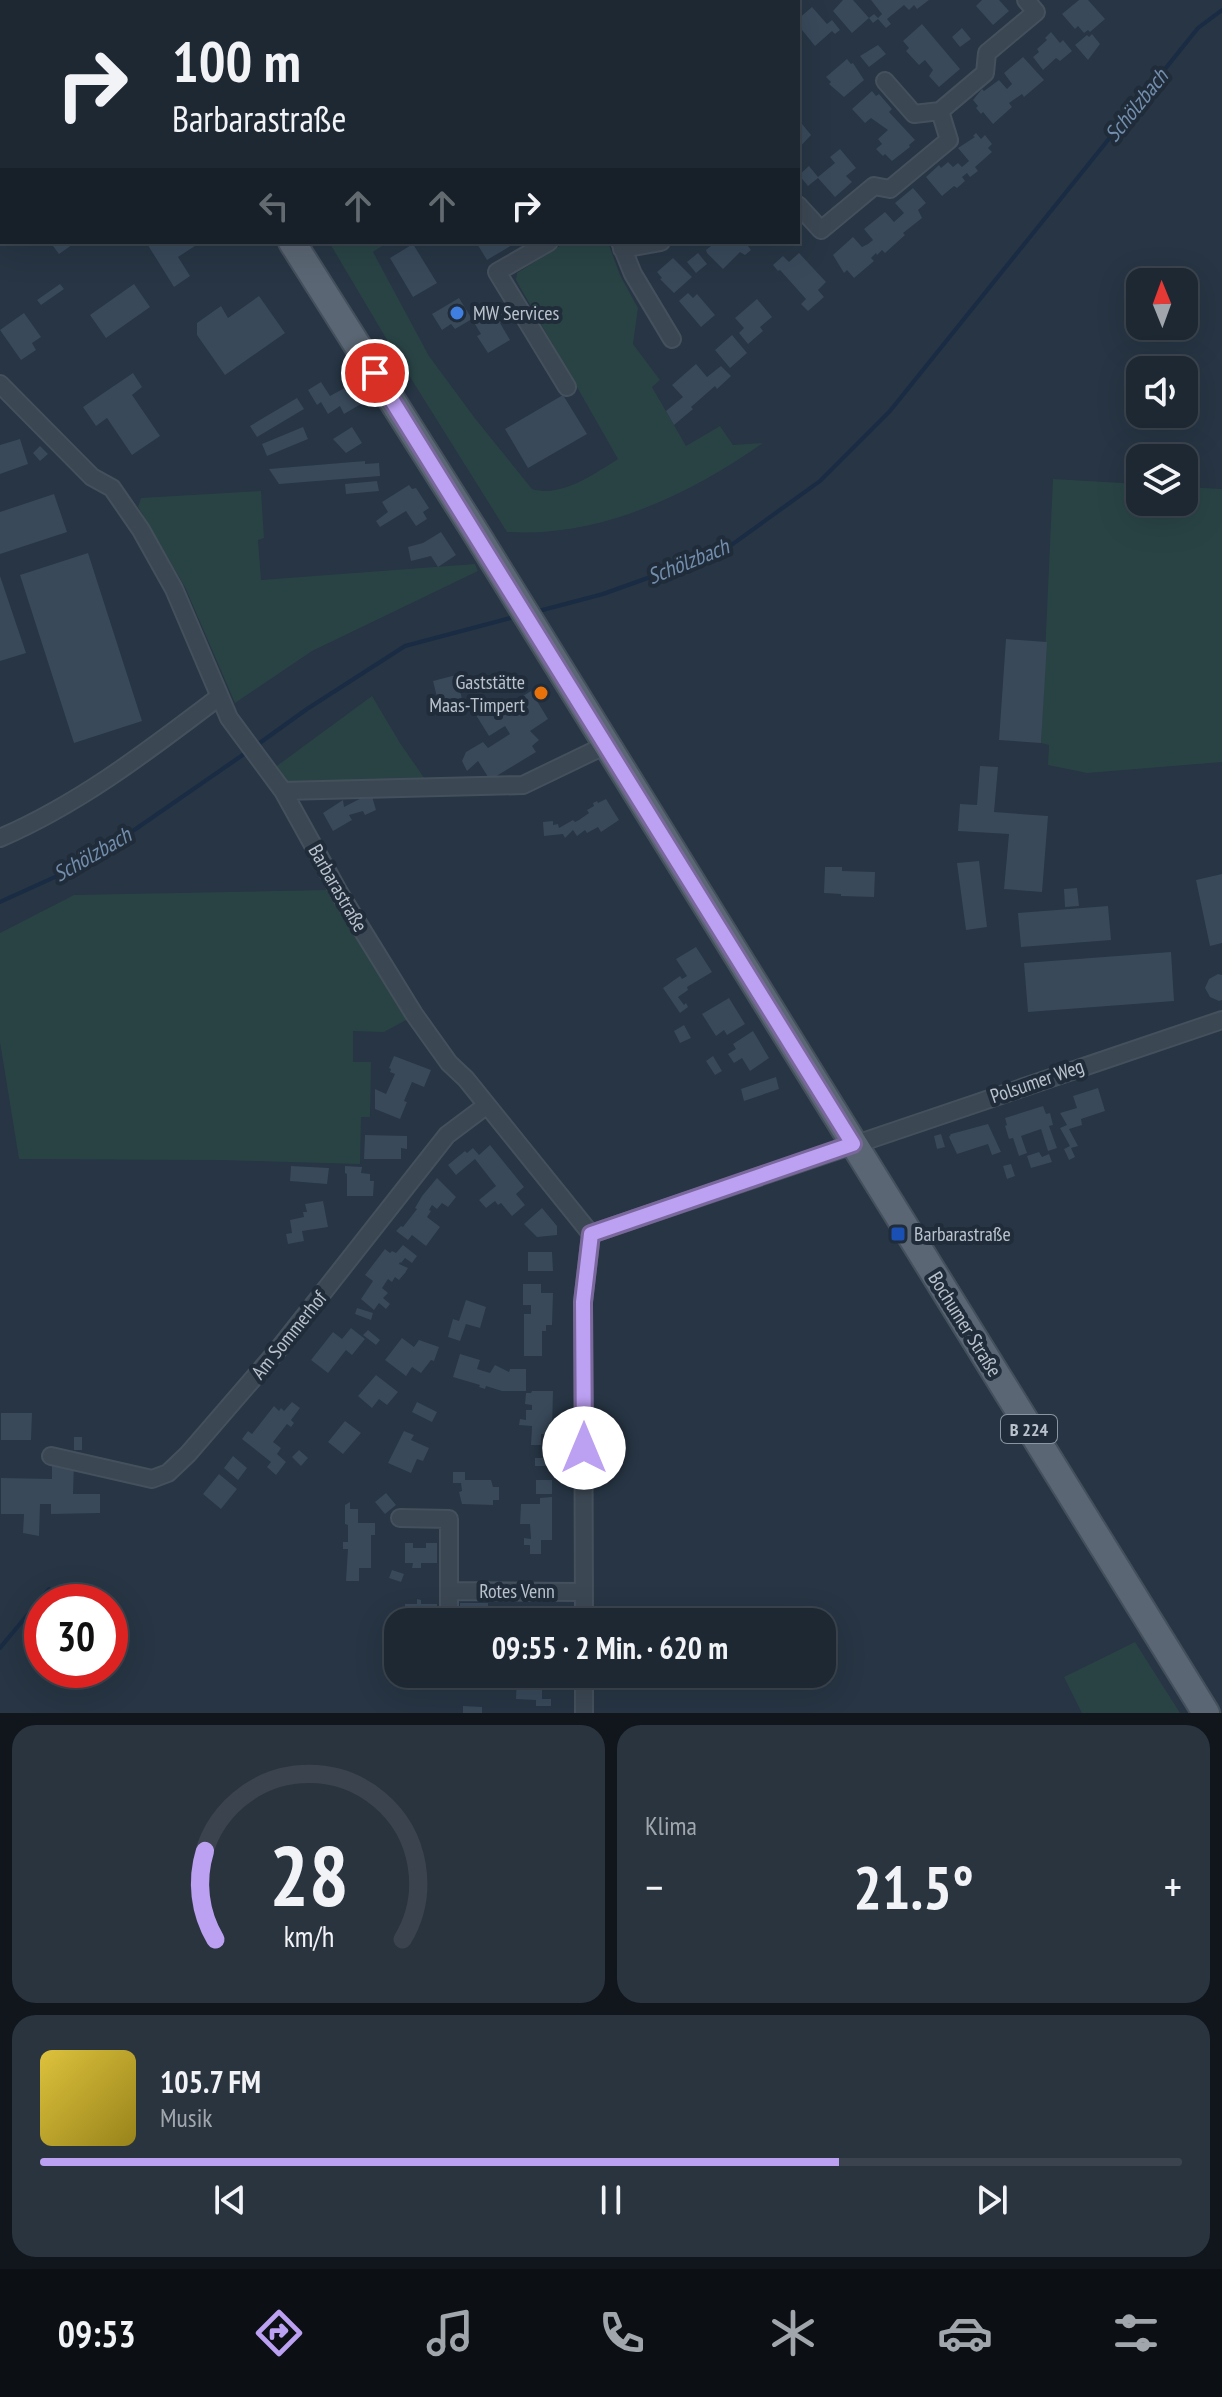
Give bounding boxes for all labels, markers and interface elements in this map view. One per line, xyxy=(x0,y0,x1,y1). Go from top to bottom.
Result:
text: 100 m xyxy=(172,25,301,97)
icon: right xyxy=(40,32,144,136)
water label: Schölzbach xyxy=(1098,62,1175,147)
text: Barbarastraße xyxy=(172,95,346,142)
icon: left xyxy=(252,184,296,228)
icon: ahead xyxy=(336,184,380,228)
icon: ahead xyxy=(420,184,464,228)
icon: right xyxy=(504,184,548,228)
north arrow xyxy=(1126,268,1198,340)
map controls xyxy=(1126,268,1198,516)
place label: MW Services xyxy=(473,300,559,326)
marker: MW Services xyxy=(448,304,466,322)
pin xyxy=(341,339,409,407)
icon: arrive xyxy=(353,351,397,395)
button: sound xyxy=(1126,356,1198,428)
button: layers xyxy=(1126,444,1198,516)
water label: Schölzbach xyxy=(643,532,734,590)
place label: Gaststätte Maas-Timpert xyxy=(429,669,525,718)
marker: Gaststätte Maas-Timpert xyxy=(532,684,550,702)
water label: Schölzbach xyxy=(48,820,137,887)
street label: Barbarastraße xyxy=(303,840,373,936)
street label: Polsumer Weg xyxy=(987,1053,1087,1109)
place label: Barbarastraße xyxy=(914,1221,1011,1247)
marker: Barbarastraße xyxy=(889,1225,907,1243)
street label: Bochumer Straße xyxy=(922,1267,1008,1381)
street label: Am Sommerhof xyxy=(246,1285,333,1384)
position arrow xyxy=(542,1406,626,1490)
road number: B 224 xyxy=(1001,1415,1057,1443)
street label: Rotes Venn xyxy=(479,1578,555,1604)
speed limit sign: 30 xyxy=(24,1584,128,1688)
text: 09:55 · 2 Min. · 620 m xyxy=(492,1628,728,1667)
text: Klima xyxy=(645,1809,697,1842)
text: 28 xyxy=(269,1821,348,1929)
text: 21.5° xyxy=(853,1848,974,1926)
text: − xyxy=(645,1858,663,1915)
text: + xyxy=(1164,1858,1182,1915)
text: km/h xyxy=(283,1918,334,1955)
text: 105.7 FM xyxy=(160,2062,261,2101)
text: Musik xyxy=(160,2101,212,2134)
icon: previous xyxy=(208,2178,252,2222)
icon: pause xyxy=(589,2178,633,2222)
icon: next xyxy=(970,2178,1014,2222)
icon: directions xyxy=(251,2305,307,2361)
icon: music xyxy=(422,2305,478,2361)
icon: phone xyxy=(594,2305,650,2361)
icon: climate xyxy=(765,2305,821,2361)
icon: car xyxy=(937,2305,993,2361)
icon: filters xyxy=(1108,2305,1164,2361)
text: 09:53 xyxy=(58,2310,136,2357)

